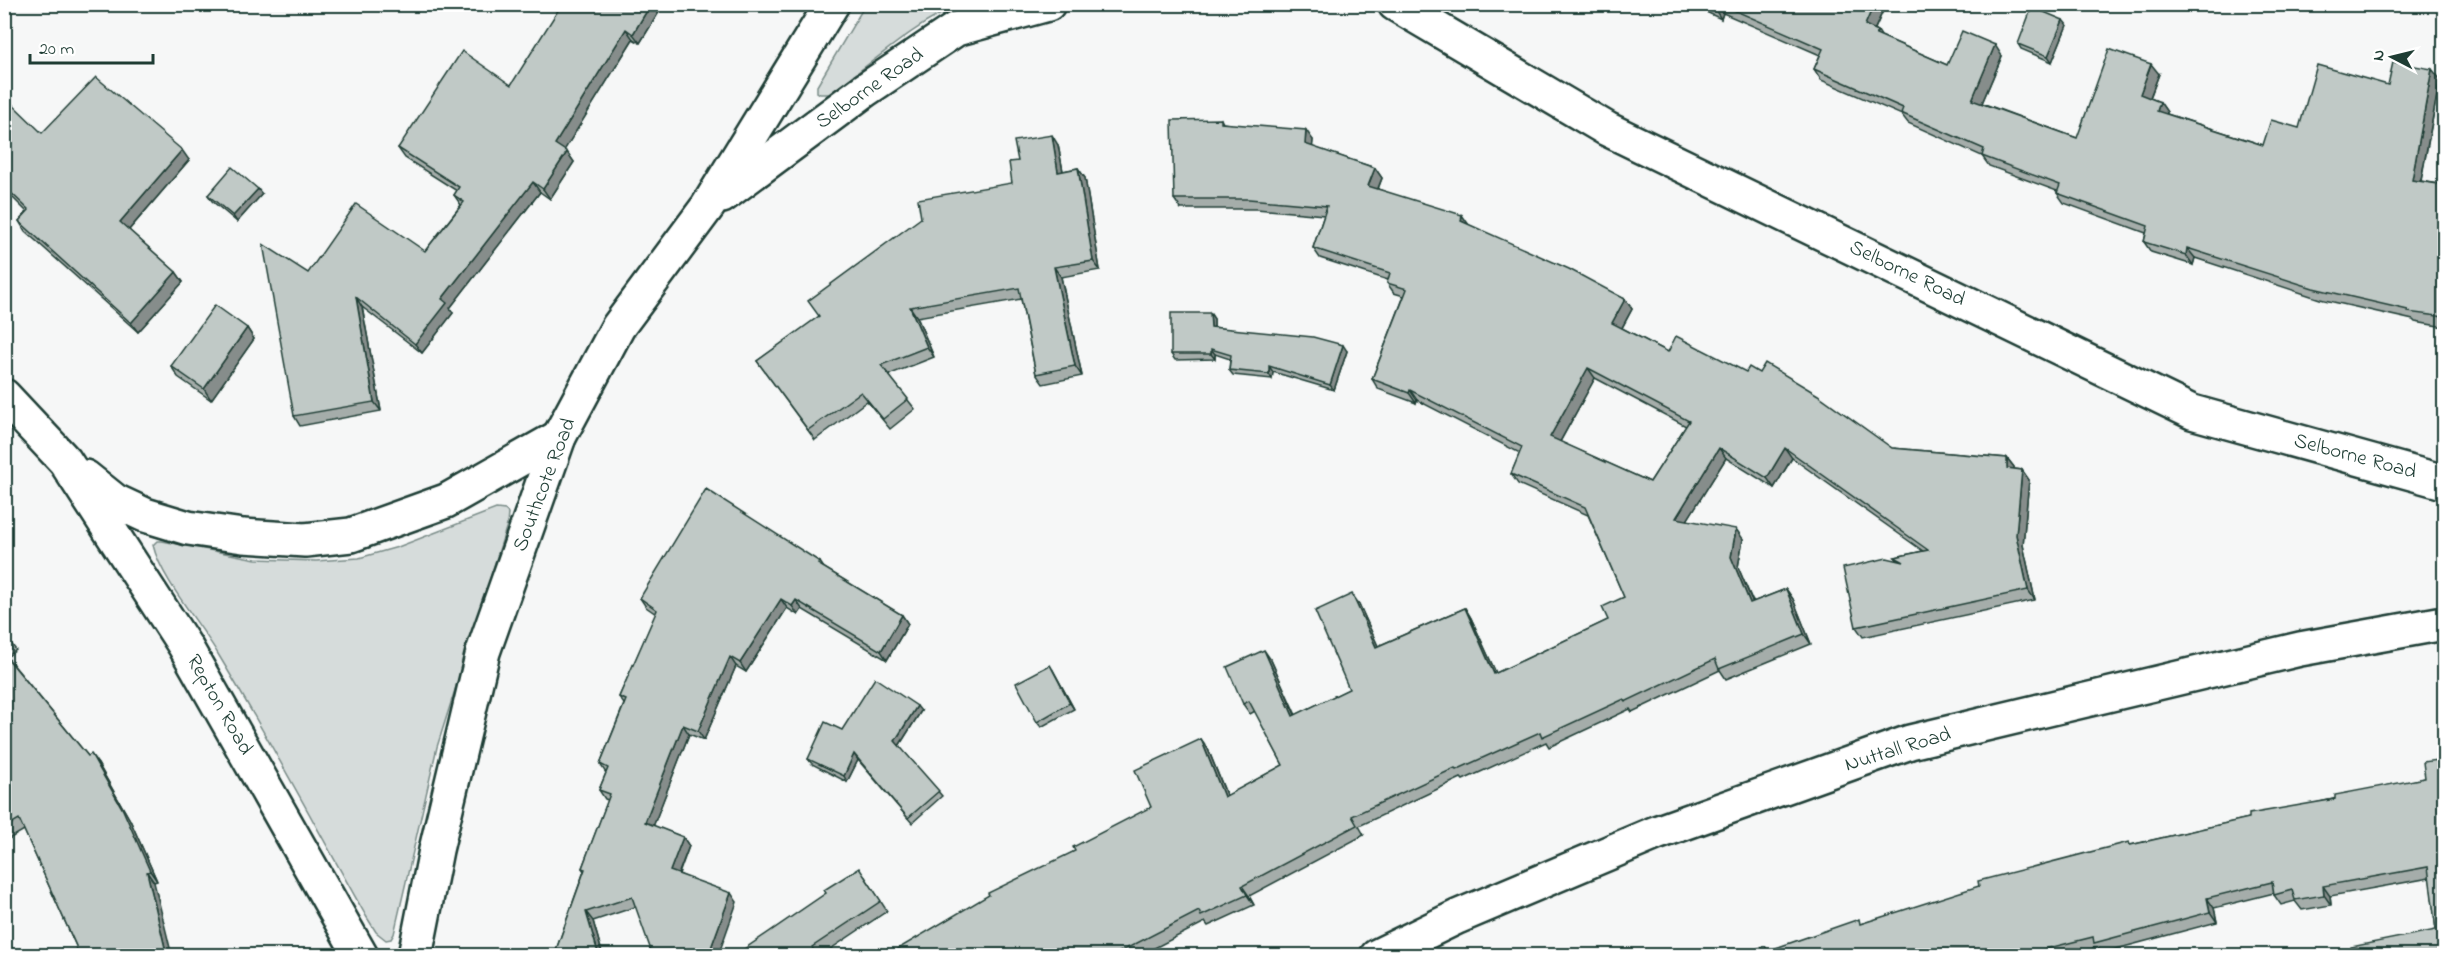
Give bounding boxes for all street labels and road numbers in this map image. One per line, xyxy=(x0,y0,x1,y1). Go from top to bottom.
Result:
street label: Selborne Road xyxy=(810,41,930,137)
street label: Selborne Road xyxy=(1844,233,1970,315)
street label: Southcote Road xyxy=(506,414,584,556)
street label: Selborne Road xyxy=(2290,426,2420,488)
street label: Repton Road xyxy=(178,649,260,761)
street label: Nuttall Road xyxy=(1841,720,1955,780)

